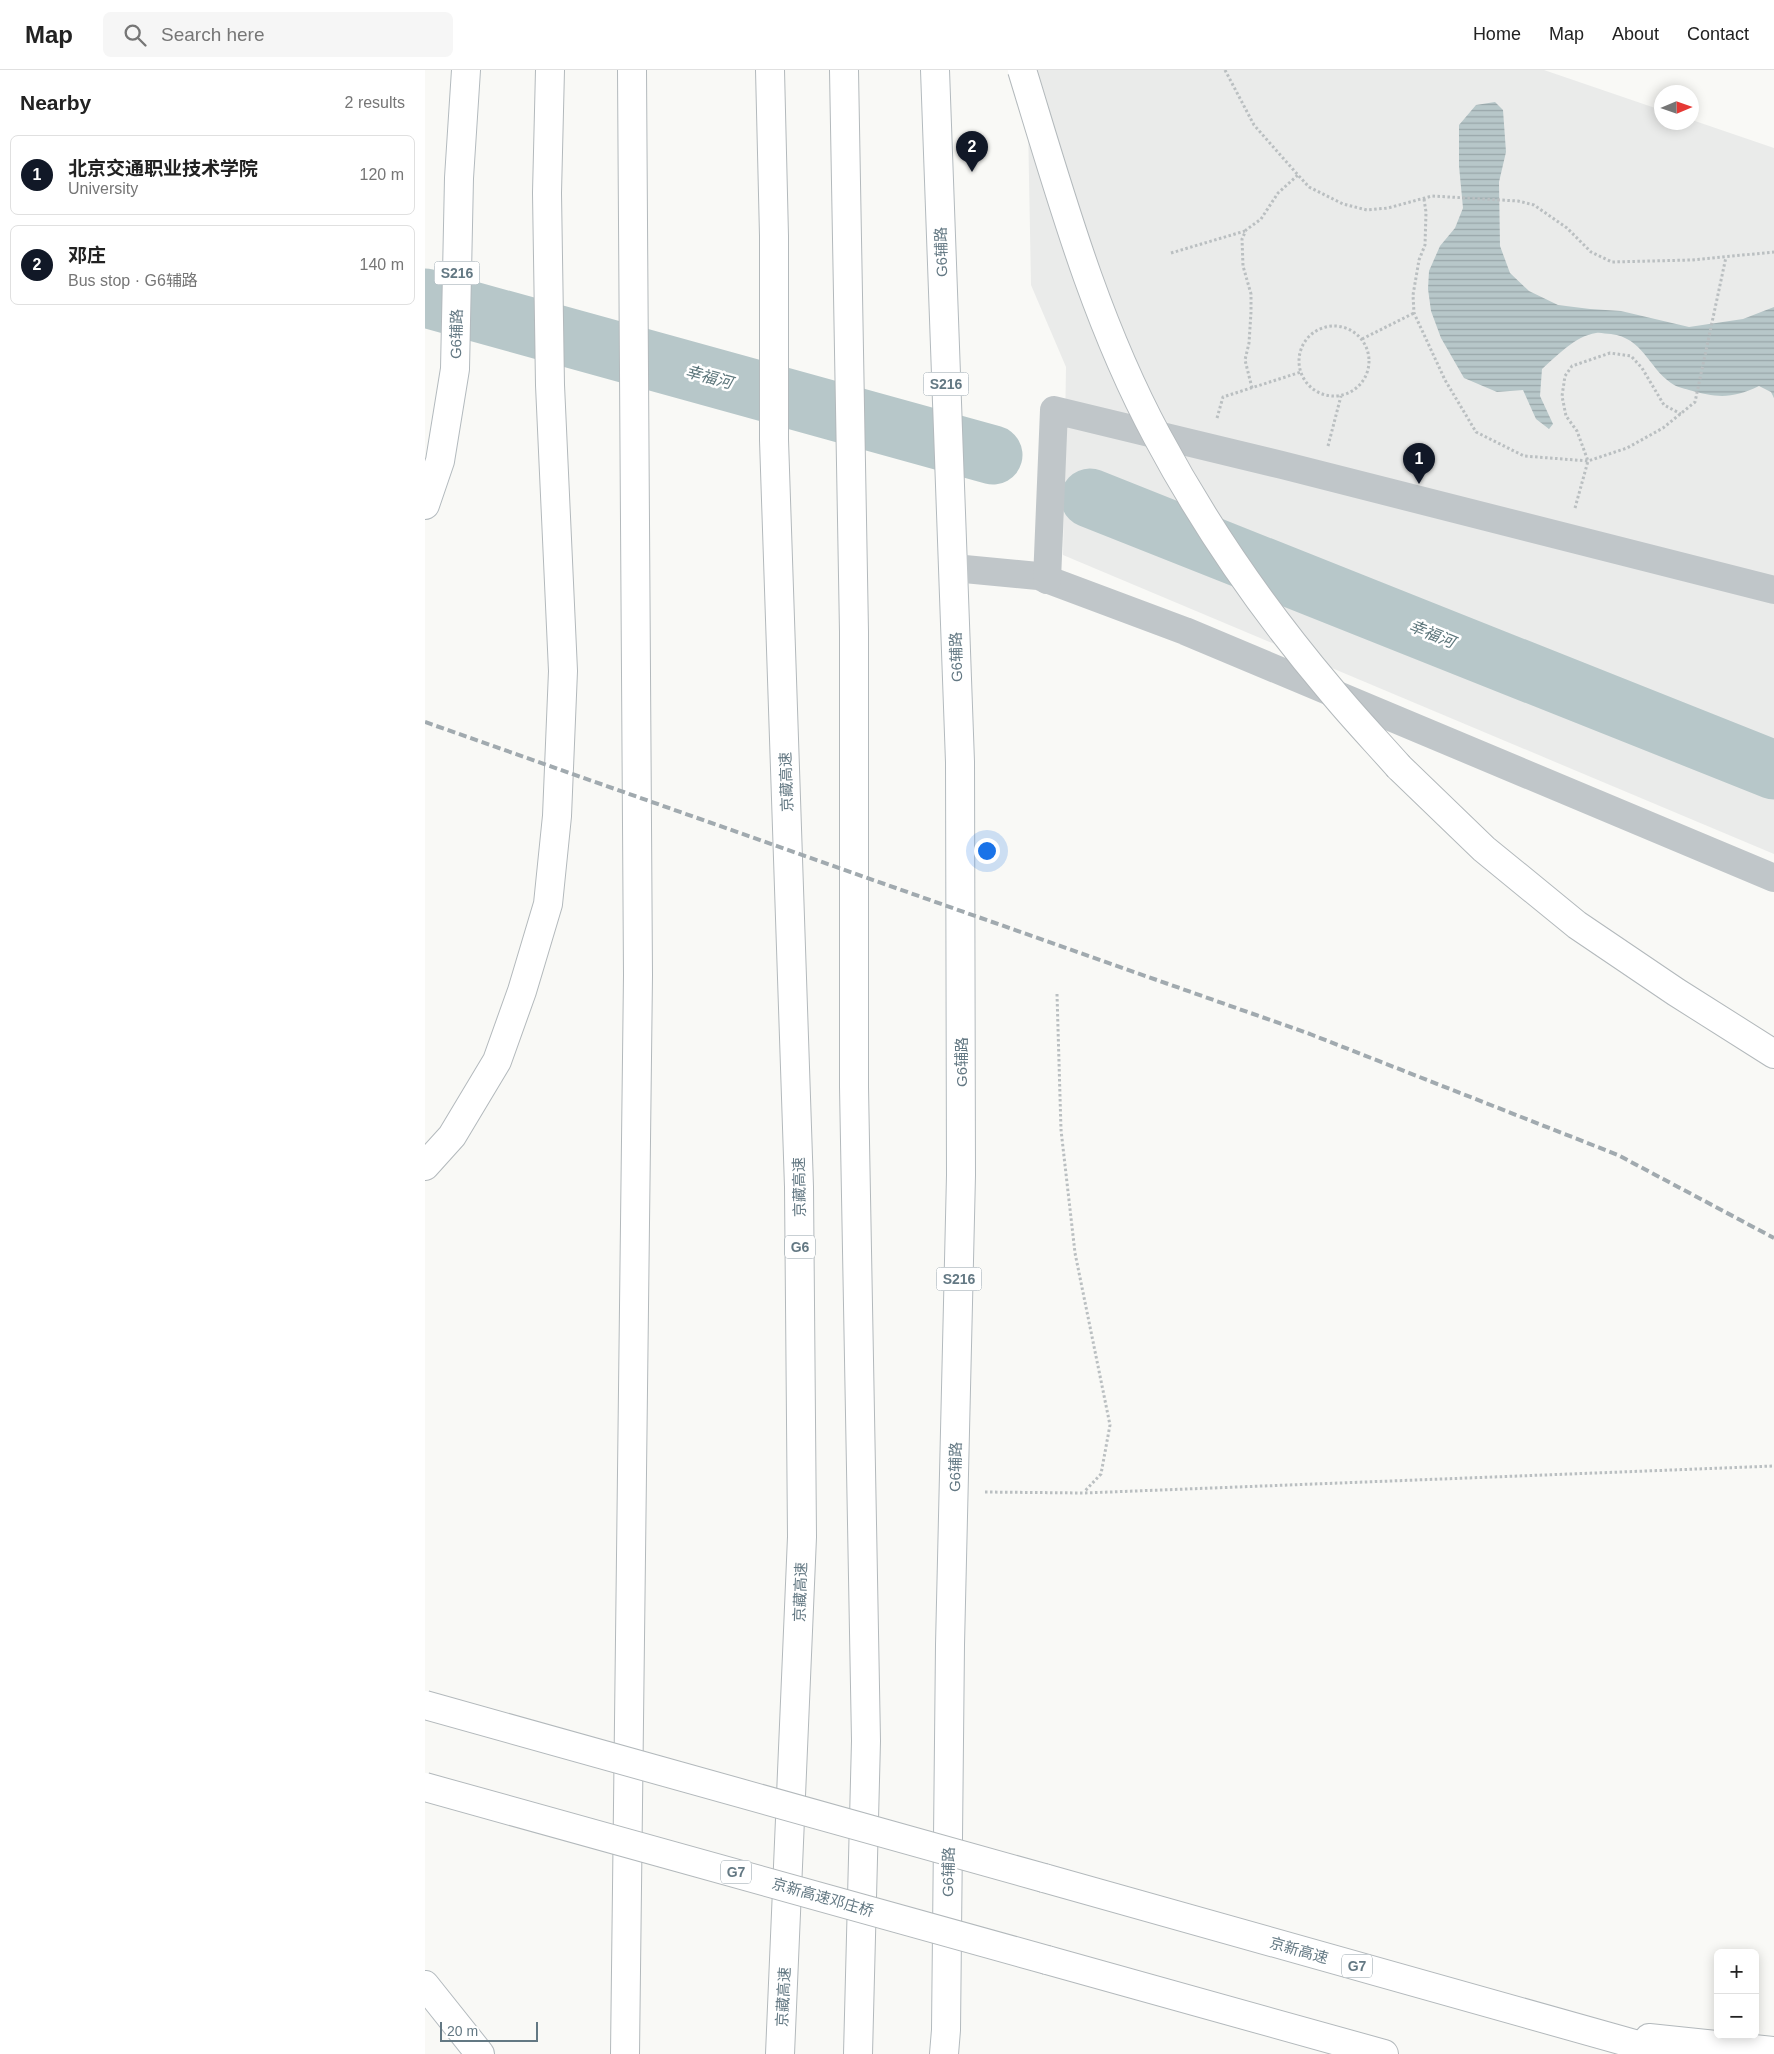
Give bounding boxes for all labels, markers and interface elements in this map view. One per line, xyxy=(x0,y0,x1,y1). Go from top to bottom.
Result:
search box xyxy=(103,12,453,57)
text: Map xyxy=(25,21,73,48)
icon: search xyxy=(121,21,149,49)
text: Search here xyxy=(161,24,265,45)
text: Home xyxy=(1473,24,1521,44)
text: Map xyxy=(1549,24,1584,44)
text: About xyxy=(1612,24,1659,44)
text: Contact xyxy=(1687,24,1749,44)
north arrow xyxy=(1654,85,1699,130)
text: Nearby xyxy=(20,91,91,114)
text: 2 results xyxy=(345,94,405,111)
pin: 2 xyxy=(956,131,988,172)
text: 北京交通职业技术学院 xyxy=(68,158,258,179)
text: 1 xyxy=(33,166,41,183)
text: 120 m xyxy=(360,166,404,183)
text: University xyxy=(68,180,138,197)
street label: G6辅路 xyxy=(932,227,950,277)
text: 邓庄 xyxy=(68,245,106,266)
text: 2 xyxy=(33,256,41,273)
text: 140 m xyxy=(360,256,404,273)
road number: S216 xyxy=(435,262,479,284)
text: Bus stop · G6辅路 xyxy=(68,272,198,289)
street label: G6辅路 xyxy=(447,309,465,359)
water label: 幸福河 xyxy=(684,363,737,392)
road number: S216 xyxy=(923,372,969,396)
pin: 1 xyxy=(1403,443,1435,484)
water label: 幸福河 xyxy=(1407,617,1460,652)
street label: G6辅路 xyxy=(947,632,965,682)
street label: 京藏高速 xyxy=(776,752,796,812)
your location xyxy=(974,838,1000,864)
street label: G6辅路 xyxy=(953,1037,970,1087)
street label: 京藏高速 xyxy=(790,1157,808,1217)
road number: G6 xyxy=(785,1236,815,1258)
road number: S216 xyxy=(937,1268,981,1290)
street label: G6辅路 xyxy=(946,1442,964,1492)
street label: 京藏高速 xyxy=(790,1562,810,1622)
street label: G6辅路 xyxy=(939,1847,957,1897)
road number: G7 xyxy=(721,1860,751,1884)
street label: 京新高速邓庄桥 xyxy=(770,1874,876,1920)
street label: 京新高速 xyxy=(1268,1934,1330,1966)
map controls xyxy=(1714,1949,1759,2039)
button: + xyxy=(1714,1949,1759,1994)
road number: G7 xyxy=(1342,1954,1372,1978)
street label: 京藏高速 xyxy=(773,1967,793,2027)
button: − xyxy=(1714,1994,1759,2039)
scale bar xyxy=(440,2019,537,2042)
text: 20 m xyxy=(447,2023,478,2039)

